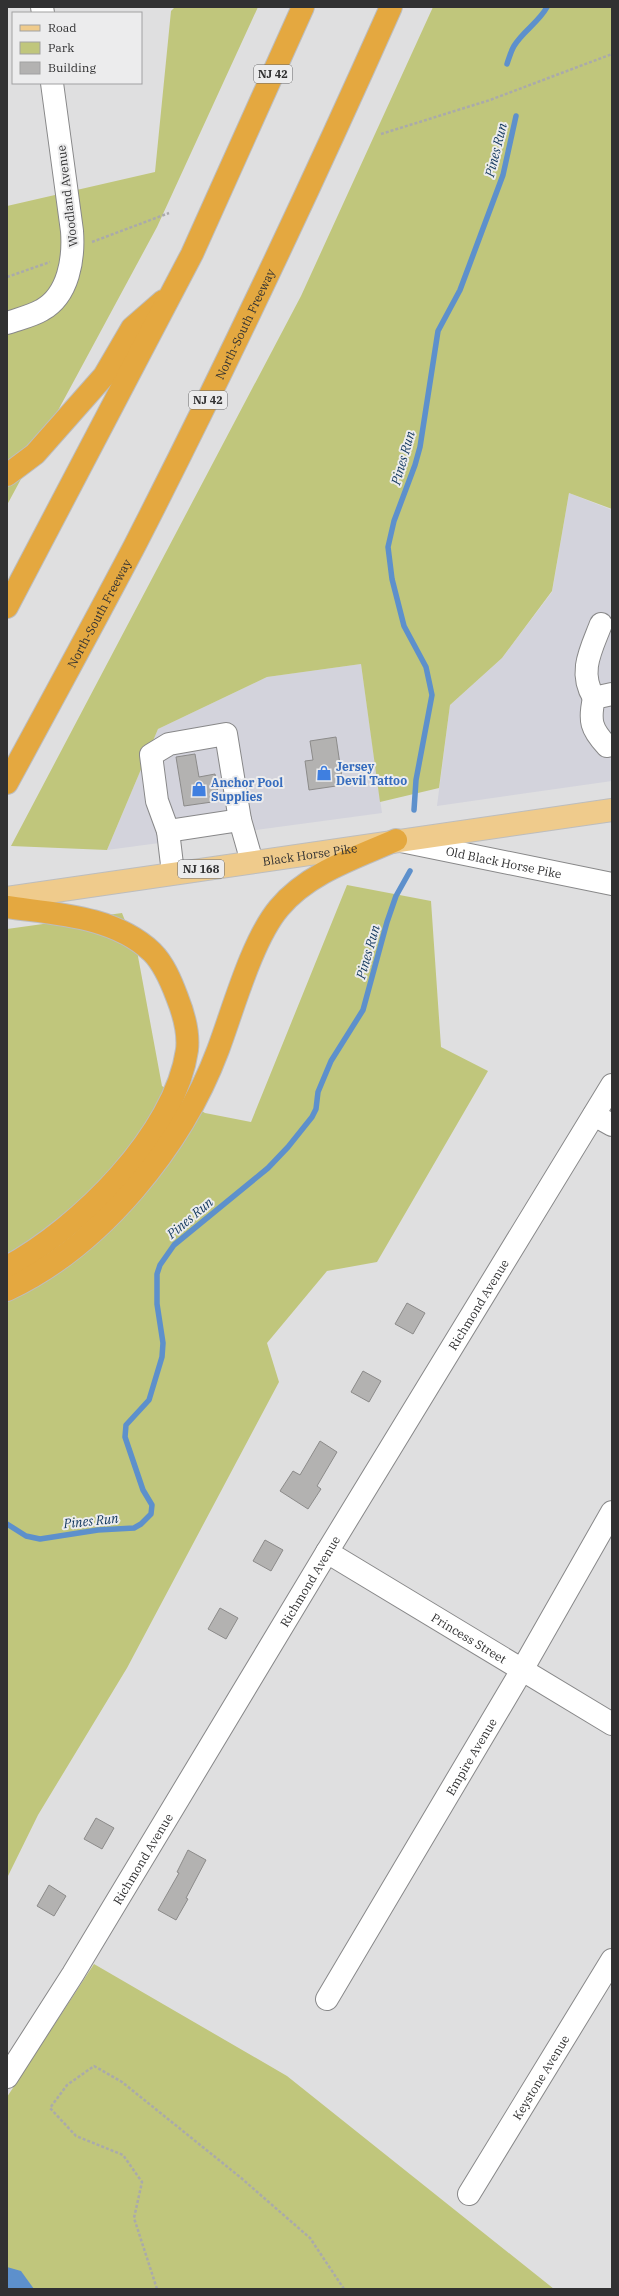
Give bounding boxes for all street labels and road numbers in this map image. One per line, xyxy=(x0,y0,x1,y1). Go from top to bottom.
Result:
road number: NJ 42 xyxy=(254,65,292,83)
street label: Woodland Avenue xyxy=(53,144,81,248)
street label: North-South Freeway xyxy=(211,266,278,382)
road number: NJ 42 xyxy=(189,391,227,409)
street label: North-South Freeway xyxy=(64,556,134,670)
street label: Black Horse Pike xyxy=(262,840,358,868)
street label: Old Black Horse Pike xyxy=(445,843,563,881)
road number: NJ 168 xyxy=(178,860,224,878)
street label: Richmond Avenue xyxy=(445,1256,512,1353)
street label: Richmond Avenue xyxy=(276,1533,343,1629)
street label: Princess Street xyxy=(429,1609,509,1666)
street label: Empire Avenue xyxy=(442,1715,499,1798)
street label: Richmond Avenue xyxy=(109,1810,176,1907)
street label: Keystone Avenue xyxy=(509,2032,572,2122)

